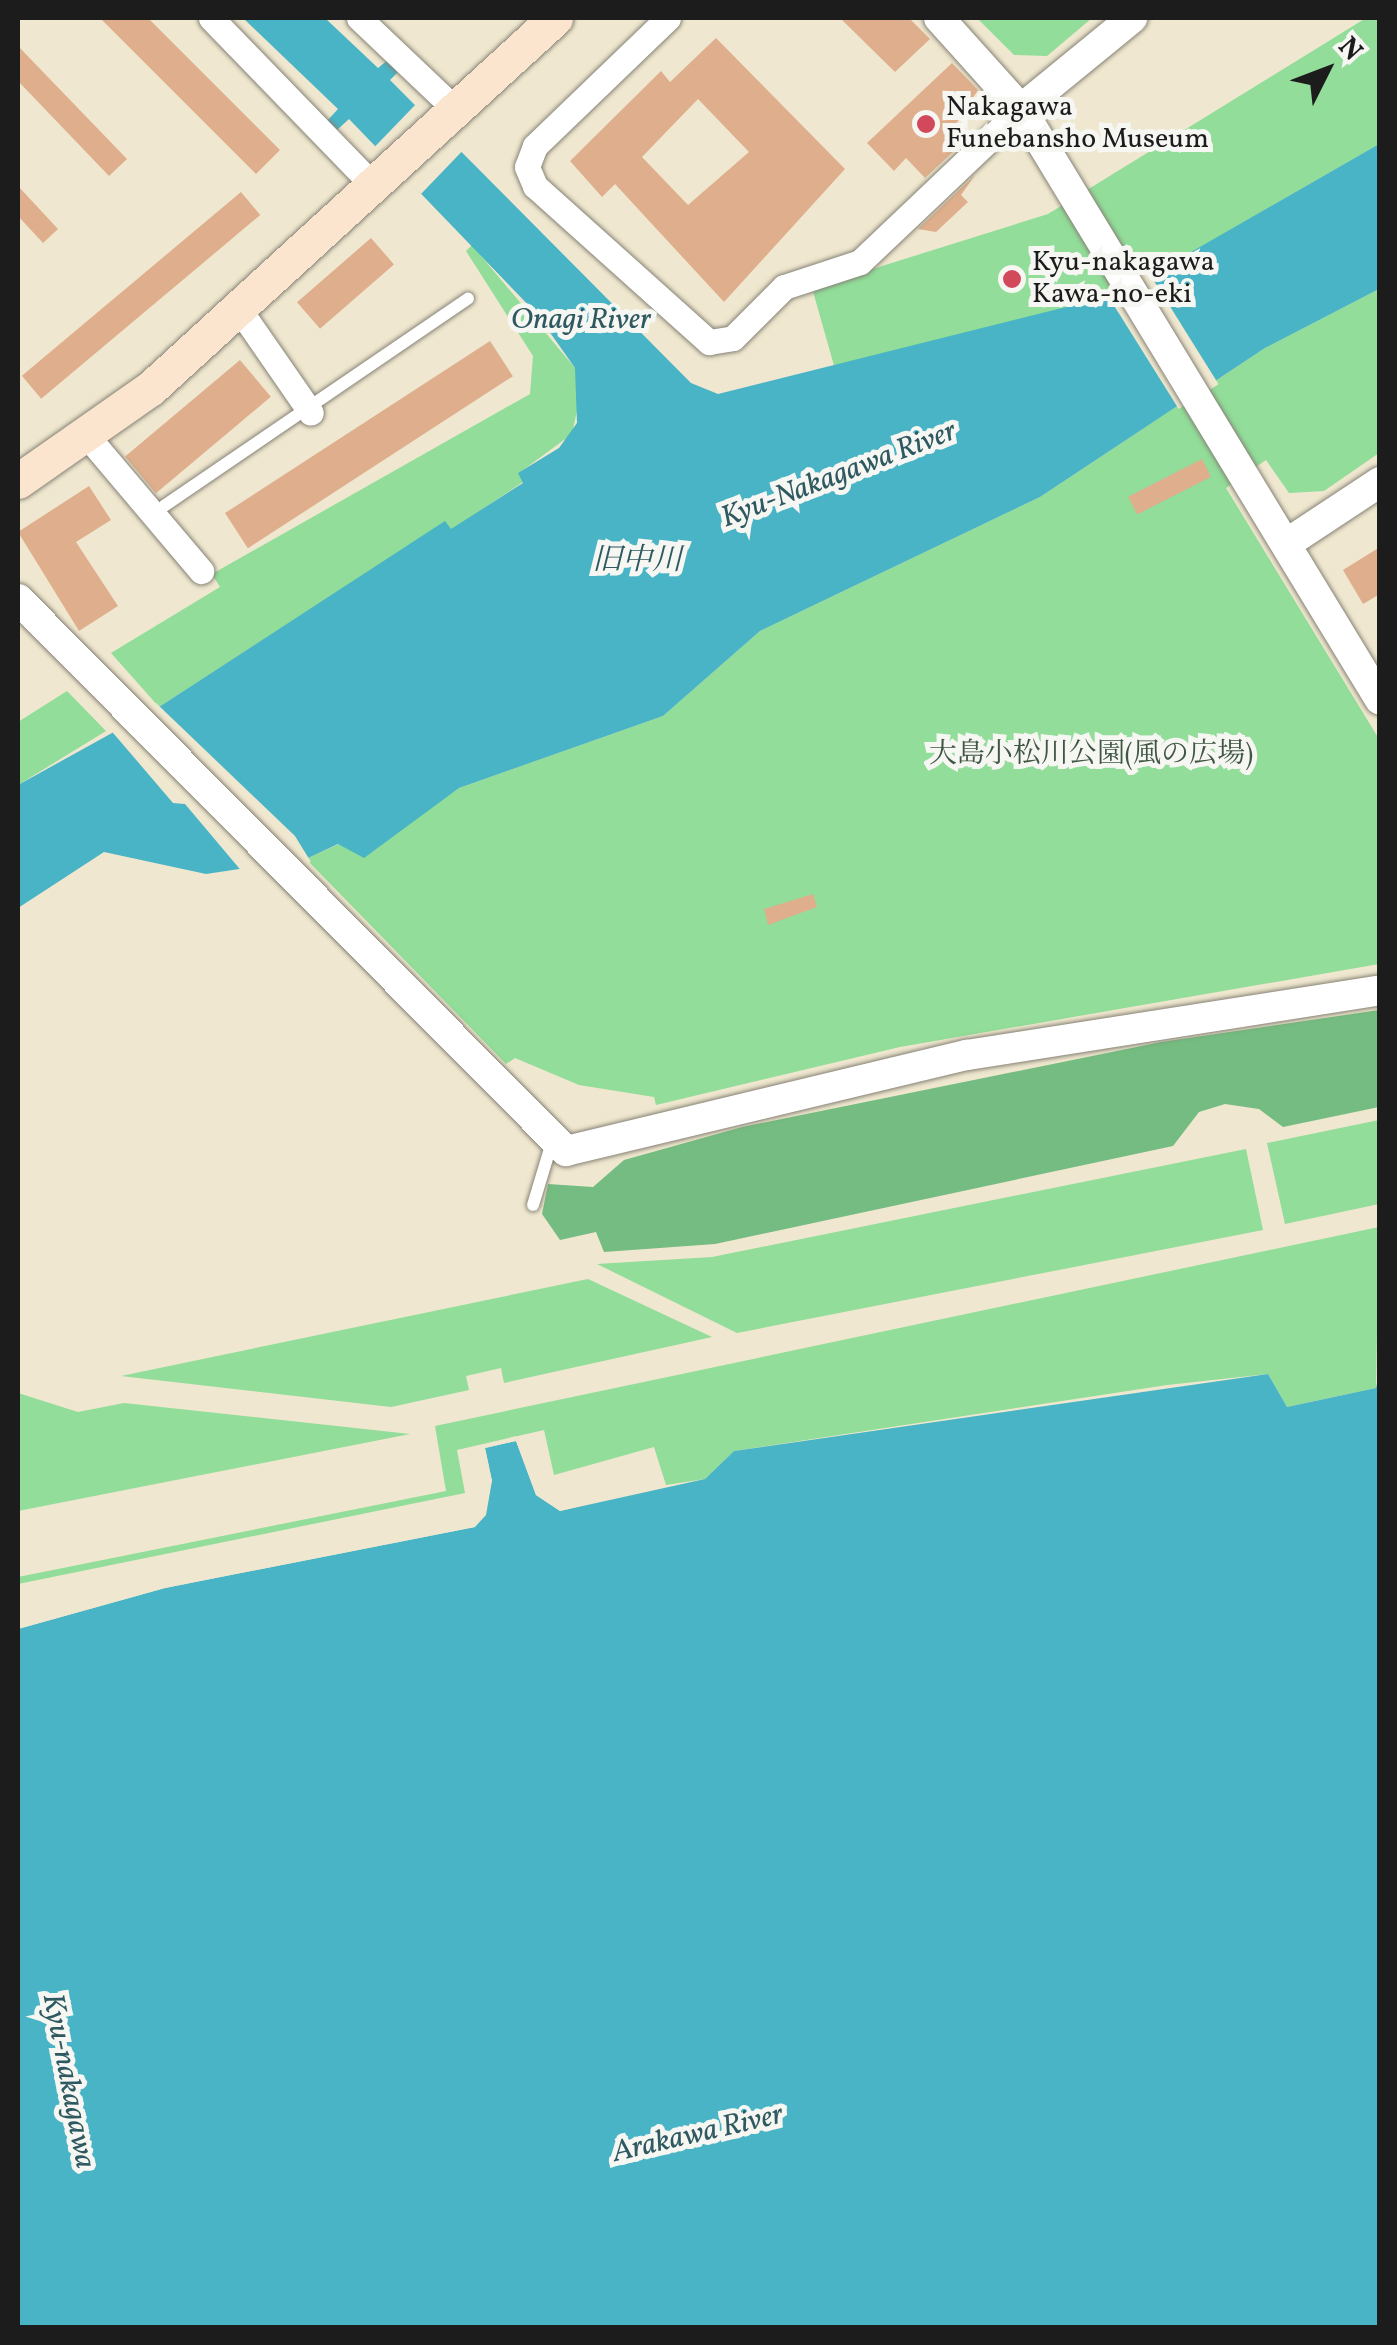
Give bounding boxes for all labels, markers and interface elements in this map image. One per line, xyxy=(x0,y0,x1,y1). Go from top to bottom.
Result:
north arrow xyxy=(1277,20,1377,120)
text: N xyxy=(1328,29,1371,70)
place label: Nakagawa Funebansho Museum xyxy=(946,91,1209,157)
marker: Nakagawa Funebansho Museum xyxy=(915,113,937,135)
place label: Kyu-nakagawa Kawa-no-eki xyxy=(1032,246,1215,312)
marker: Kyu-nakagawa Kawa-no-eki xyxy=(1001,268,1023,290)
water label: Onagi River xyxy=(511,302,651,338)
water label: Kyu-Nakagawa River xyxy=(716,414,962,536)
water label: 旧中川 xyxy=(592,543,682,579)
park label: 大島小松川公園(風の広場) xyxy=(929,738,1253,772)
water label: Kyu-nakagawa xyxy=(33,1990,103,2172)
water label: Arakawa River xyxy=(609,2097,787,2171)

